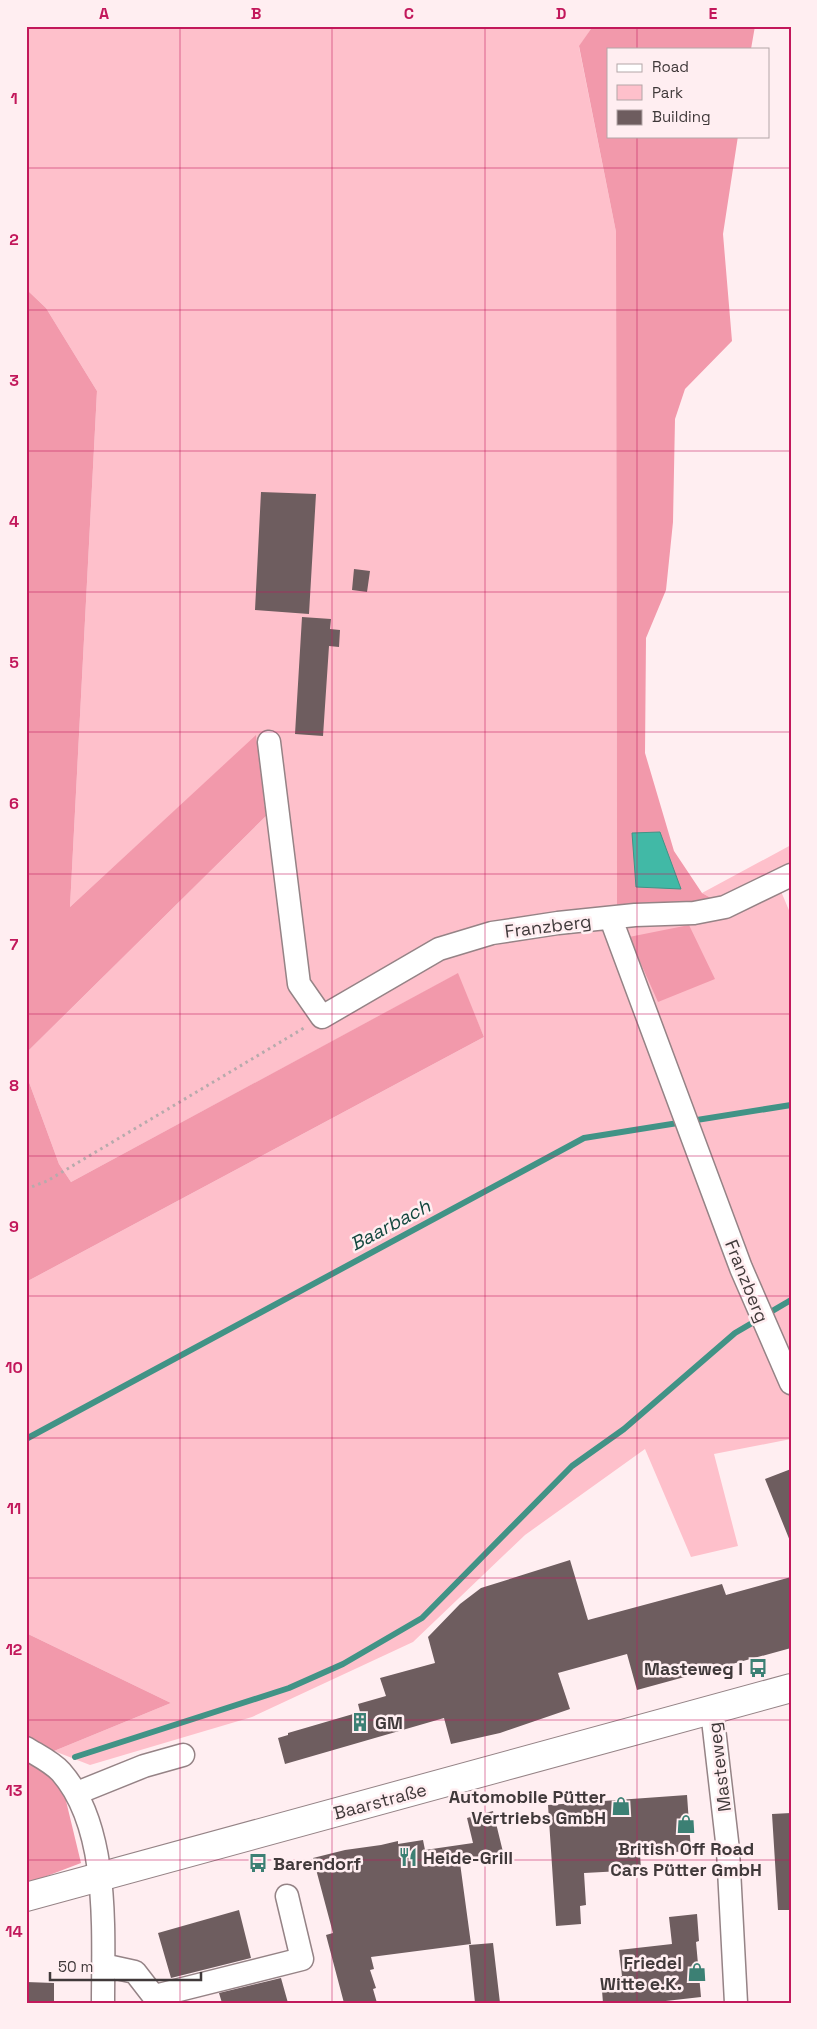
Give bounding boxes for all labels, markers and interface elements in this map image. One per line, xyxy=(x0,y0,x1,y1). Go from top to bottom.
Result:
text: A xyxy=(99,3,109,24)
text: B xyxy=(251,3,261,24)
text: C xyxy=(404,3,414,24)
text: D xyxy=(556,3,566,24)
text: E xyxy=(709,3,718,24)
legend xyxy=(607,48,770,138)
text: Road xyxy=(652,57,689,76)
text: Park xyxy=(652,83,683,102)
text: 1 xyxy=(10,88,18,109)
text: Building xyxy=(652,107,711,126)
text: 2 xyxy=(9,229,19,250)
text: 3 xyxy=(9,370,19,391)
text: 4 xyxy=(9,511,19,532)
text: 5 xyxy=(9,652,19,673)
text: 6 xyxy=(9,793,19,814)
street label: Franzberg xyxy=(503,909,593,943)
text: 7 xyxy=(10,934,19,955)
text: 8 xyxy=(9,1075,19,1096)
water label: Baarbach xyxy=(346,1193,435,1257)
text: 9 xyxy=(9,1216,19,1237)
street label: Franzberg xyxy=(720,1236,774,1326)
text: 10 xyxy=(5,1357,23,1378)
text: 11 xyxy=(7,1498,21,1519)
text: 12 xyxy=(6,1639,22,1660)
place label: Masteweg I xyxy=(644,1657,743,1680)
bus stop icon: Masteweg I xyxy=(747,1657,769,1679)
building icon: GM xyxy=(349,1711,371,1733)
place label: GM xyxy=(375,1711,403,1734)
street label: Masteweg xyxy=(702,1721,736,1813)
street label: Baarstraße xyxy=(331,1778,429,1824)
text: 13 xyxy=(6,1780,23,1801)
place label: Automobile Pütter Vertriebs GmbH xyxy=(449,1785,606,1829)
shop icon: Automobile Pütter Vertriebs GmbH xyxy=(610,1795,632,1817)
shop icon: British Off Road Cars Pütter GmbH xyxy=(675,1813,697,1835)
place label: British Off Road Cars Pütter GmbH xyxy=(610,1837,762,1881)
restaurant icon: Heide-Grill xyxy=(397,1846,419,1868)
place label: Heide-Grill xyxy=(423,1846,513,1869)
bus stop icon: Barendorf xyxy=(247,1852,269,1874)
place label: Barendorf xyxy=(273,1852,361,1875)
text: 14 xyxy=(5,1921,23,1942)
scale bar xyxy=(50,1949,201,1981)
place label: Friedel Witte e.K. xyxy=(600,1951,682,1995)
text: 50 m xyxy=(58,1957,93,1976)
shop icon: Friedel Witte e.K. xyxy=(686,1961,708,1983)

